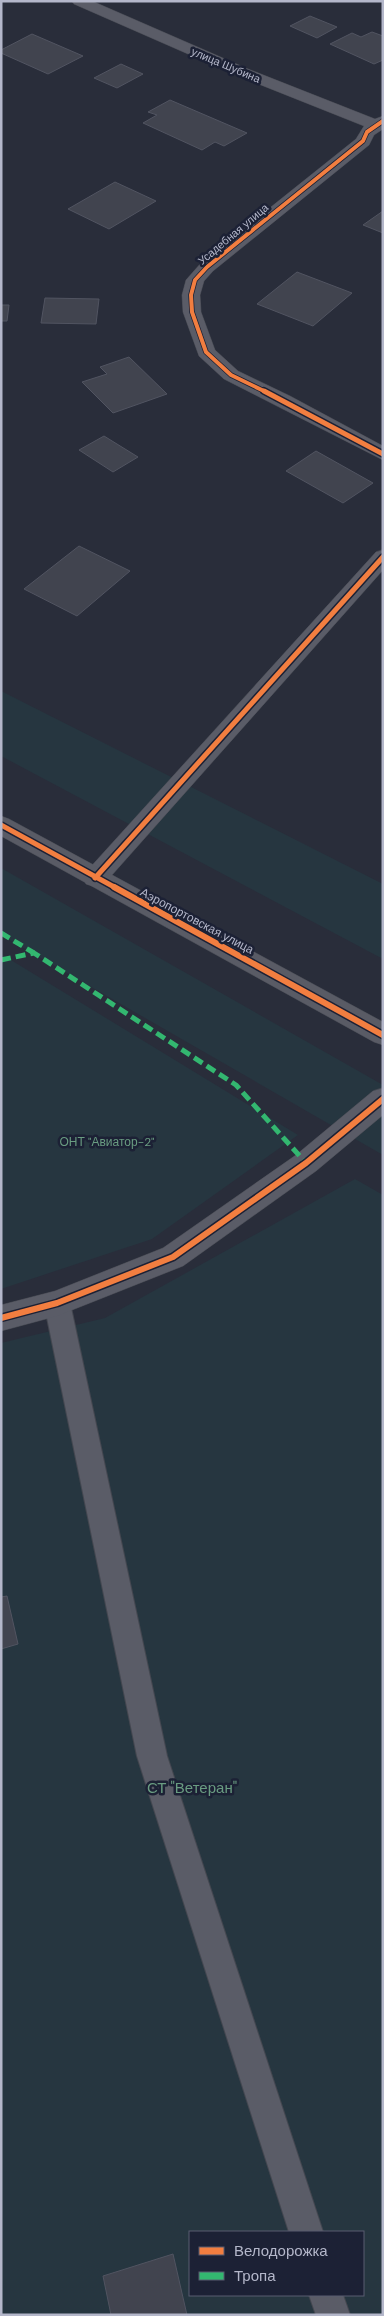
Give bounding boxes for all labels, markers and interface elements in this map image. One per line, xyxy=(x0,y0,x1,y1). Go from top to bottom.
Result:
street label: улица Шубина xyxy=(189,44,263,86)
street label: Усадебная улица xyxy=(195,200,272,268)
street label: Аэропортовская улица xyxy=(137,884,257,958)
park label: ОНТ "Авиатор-2" xyxy=(59,1134,155,1150)
park label: СТ "Ветеран" xyxy=(147,1778,237,1798)
legend xyxy=(189,2231,364,2296)
text: Велодорожка xyxy=(234,2241,328,2261)
text: Тропа xyxy=(234,2266,276,2286)

